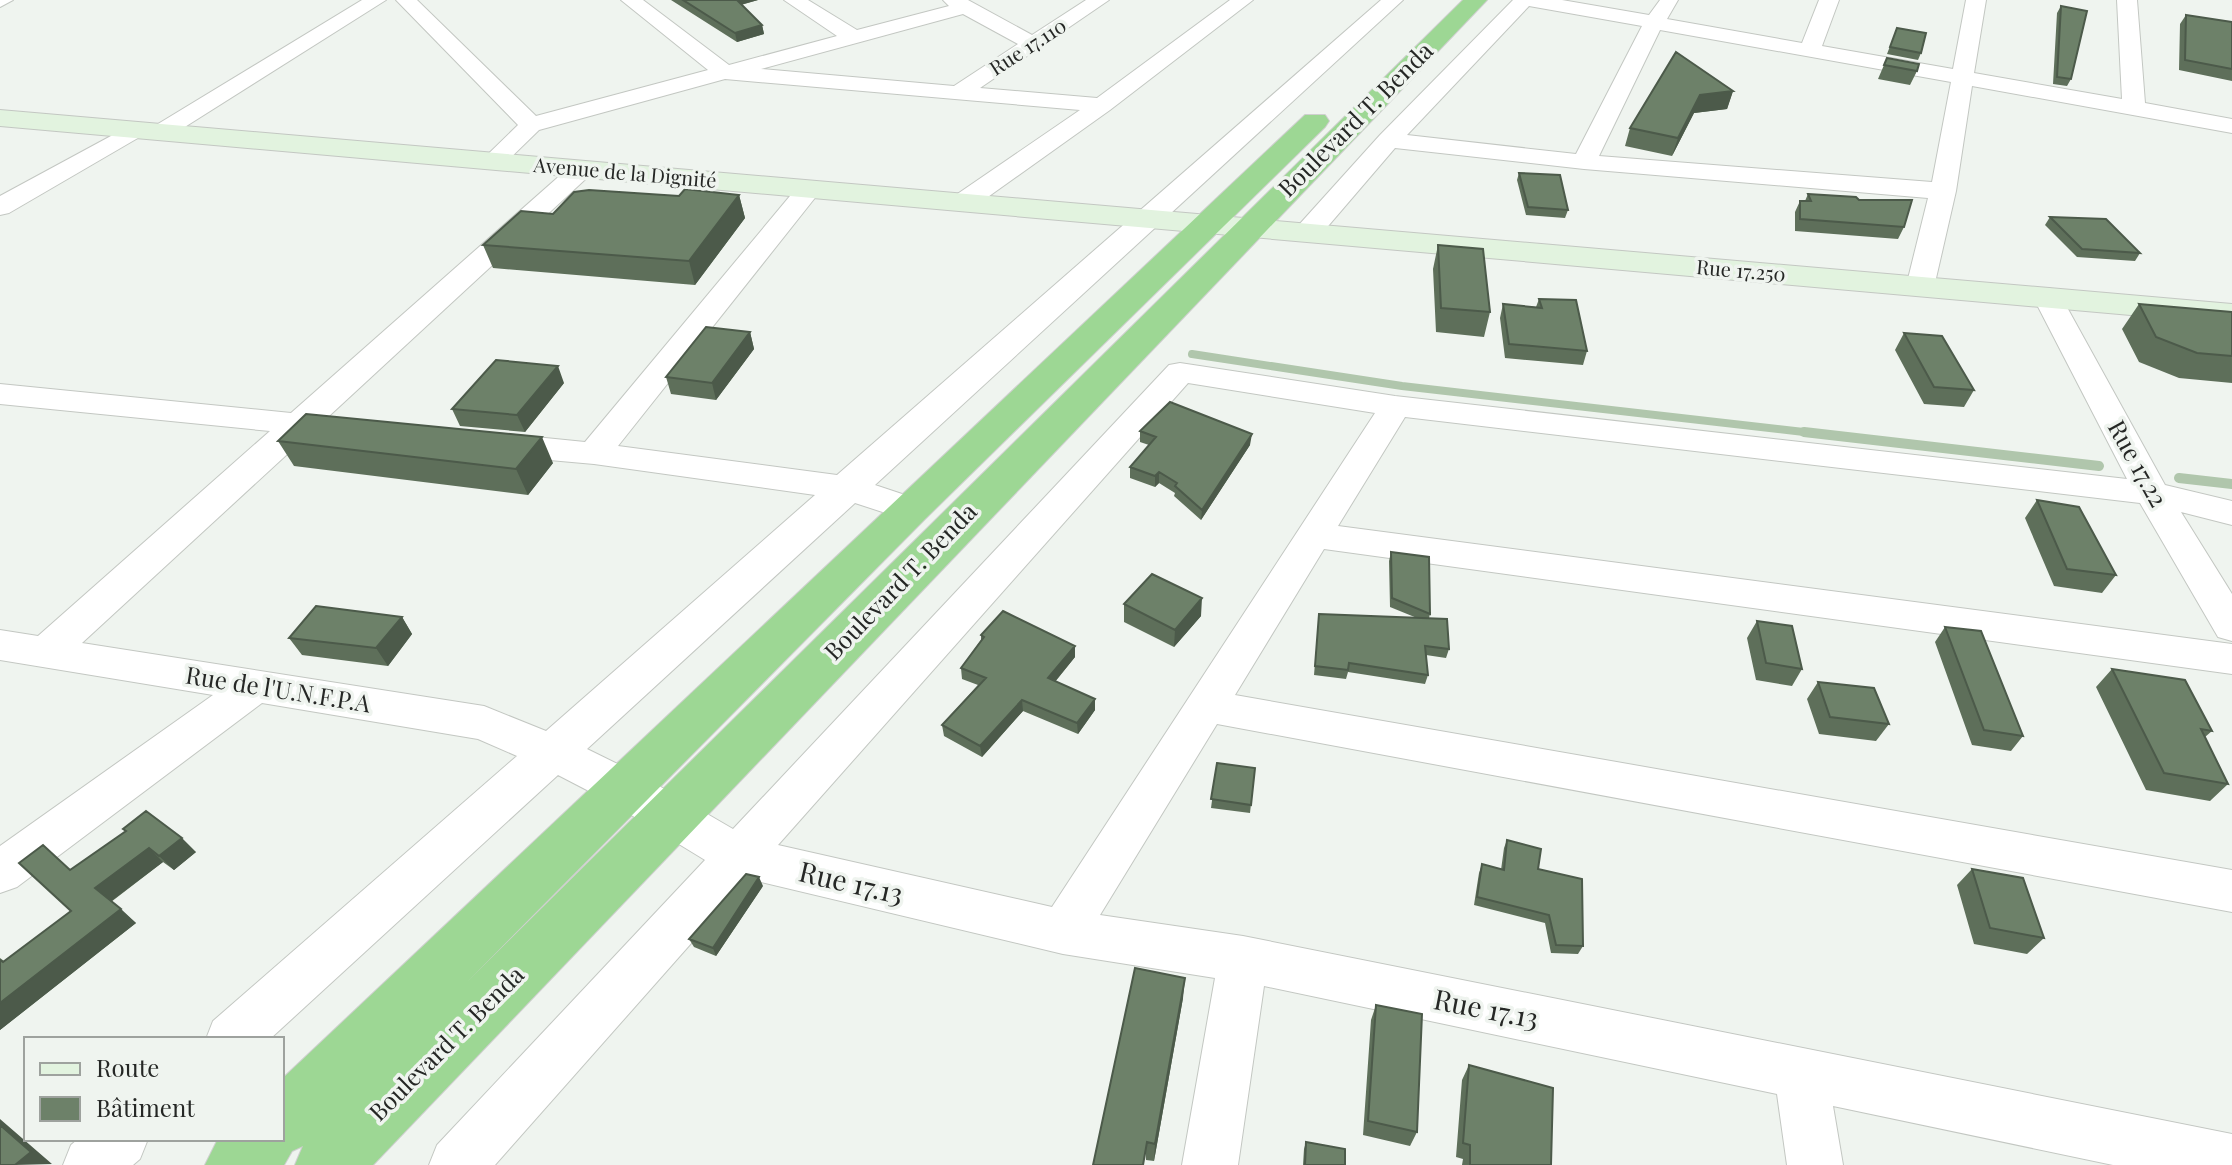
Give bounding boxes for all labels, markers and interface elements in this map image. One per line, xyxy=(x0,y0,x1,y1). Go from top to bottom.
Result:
street label: Rue 17.110 xyxy=(984,11,1071,81)
street label: Boulevard T. Benda xyxy=(1270,34,1439,203)
street label: Avenue de la Dignité xyxy=(532,150,718,193)
street label: Rue 17.250 xyxy=(1695,252,1787,287)
street label: Rue 17.22 xyxy=(2102,414,2176,512)
street label: Boulevard T. Benda xyxy=(816,495,983,666)
street label: Rue de l'U.N.F.P.A xyxy=(184,658,374,719)
street label: Rue 17.13 xyxy=(796,852,907,911)
street label: Boulevard T. Benda xyxy=(361,958,530,1127)
street label: Rue 17.13 xyxy=(1431,979,1542,1036)
legend xyxy=(24,1037,284,1141)
text: Route xyxy=(96,1051,159,1083)
text: Bâtiment xyxy=(96,1091,195,1123)

